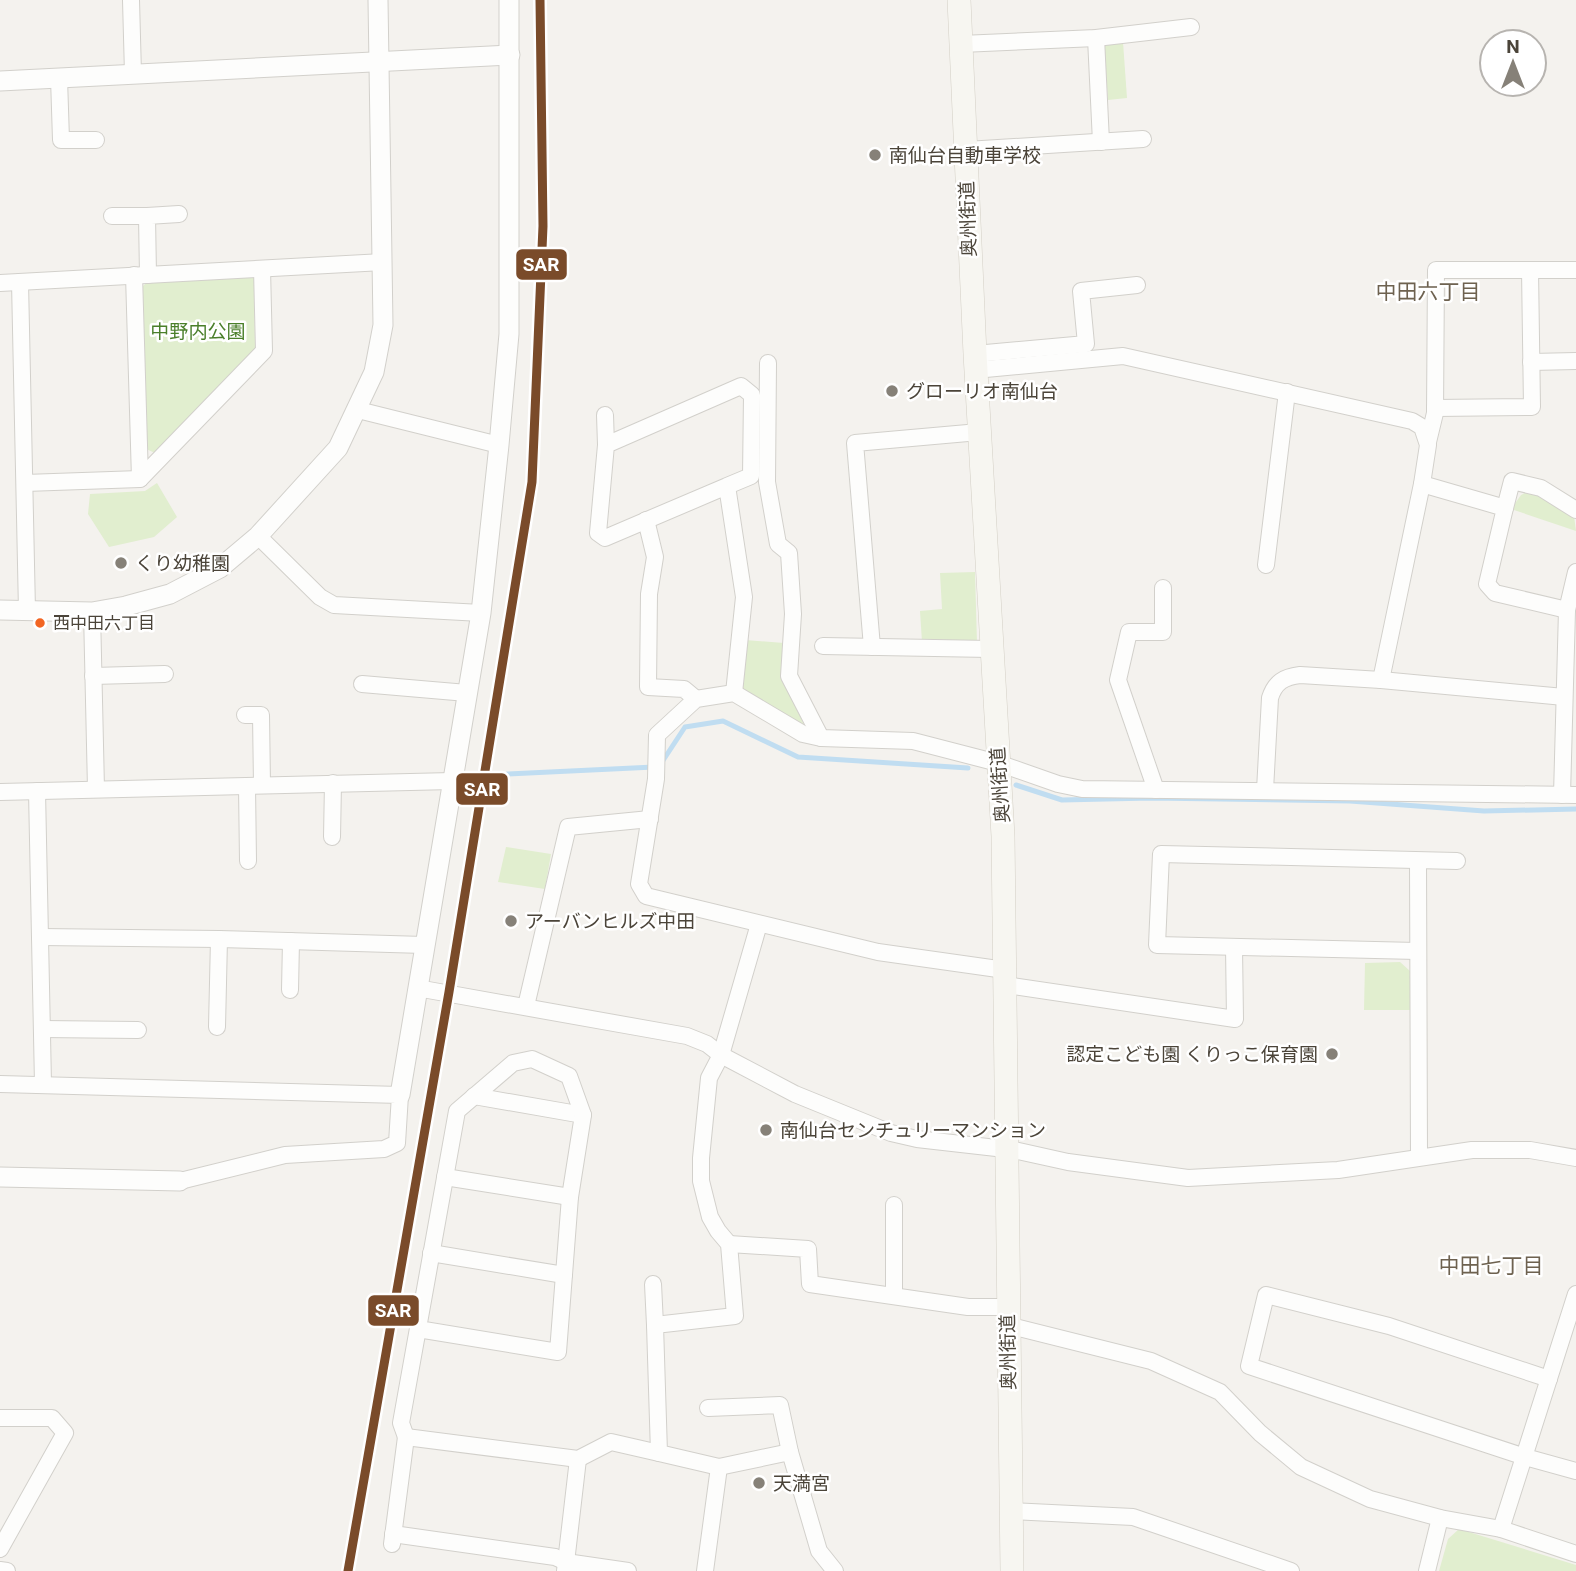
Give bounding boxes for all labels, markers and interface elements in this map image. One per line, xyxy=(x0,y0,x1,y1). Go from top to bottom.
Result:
north arrow xyxy=(1478,28,1548,98)
text: N xyxy=(1506,35,1520,58)
place label: 南仙台自動車学校 xyxy=(889,144,1041,167)
marker: 南仙台自動車学校 xyxy=(867,147,883,163)
street label: 奥州街道 xyxy=(955,181,981,257)
line badge: SAR xyxy=(515,248,568,281)
text: SAR xyxy=(523,253,559,276)
district label: 中田六丁目 xyxy=(1376,280,1481,304)
park label: 中野内公園 xyxy=(150,320,246,343)
place label: グローリオ南仙台 xyxy=(906,380,1058,403)
marker: グローリオ南仙台 xyxy=(884,383,900,399)
place label: くり幼稚園 xyxy=(135,552,230,575)
marker: くり幼稚園 xyxy=(113,555,129,571)
place label: 西中田六丁目 xyxy=(53,613,155,633)
marker: 西中田六丁目 xyxy=(33,616,47,630)
street label: 奥州街道 xyxy=(986,746,1014,824)
line badge: SAR xyxy=(455,772,509,806)
text: SAR xyxy=(464,778,500,801)
place label: アーバンヒルズ中田 xyxy=(525,910,696,933)
marker: アーバンヒルズ中田 xyxy=(503,913,519,929)
place label: 認定こども園 くりっこ保育園 xyxy=(1066,1043,1318,1066)
marker: 認定こども園 くりっこ保育園 xyxy=(1324,1046,1340,1062)
place label: 南仙台センチュリーマンション xyxy=(780,1119,1046,1142)
marker: 南仙台センチュリーマンション xyxy=(758,1122,774,1138)
district label: 中田七丁目 xyxy=(1439,1254,1544,1278)
line badge: SAR xyxy=(367,1294,420,1327)
text: SAR xyxy=(375,1299,411,1322)
street label: 奥州街道 xyxy=(996,1314,1020,1390)
place label: 天満宮 xyxy=(773,1472,830,1495)
marker: 天満宮 xyxy=(751,1475,767,1491)

